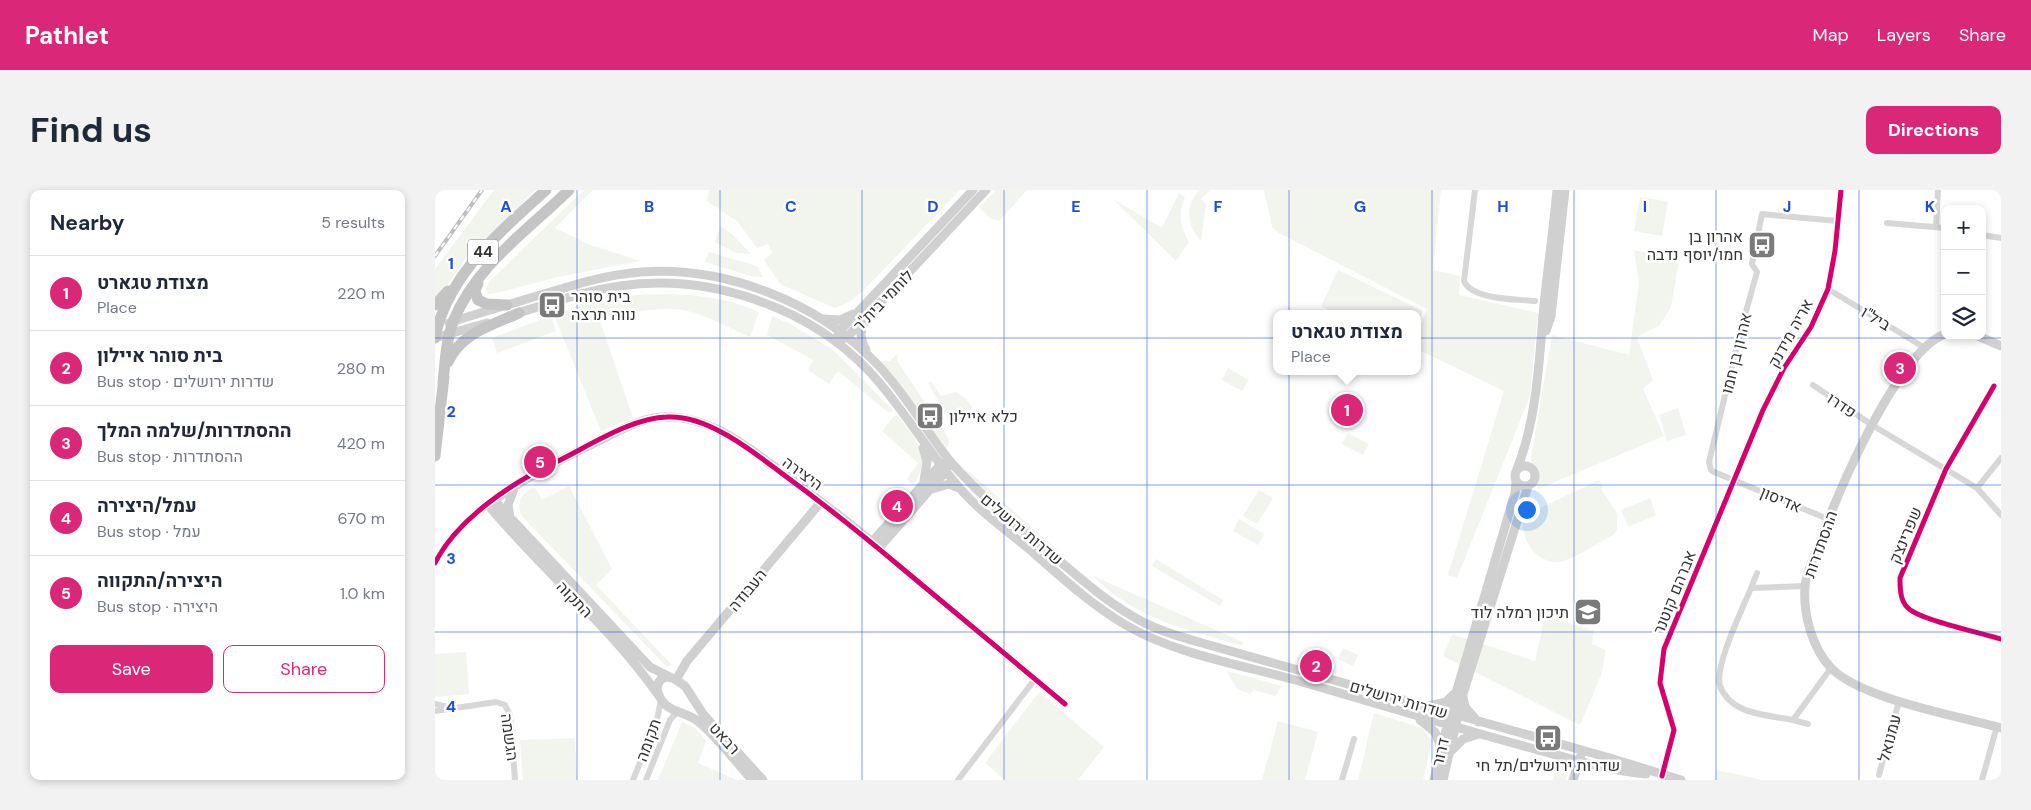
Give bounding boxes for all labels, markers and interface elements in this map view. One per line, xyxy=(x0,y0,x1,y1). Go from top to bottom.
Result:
text: Pathlet xyxy=(25,20,109,51)
text: Map xyxy=(1813,23,1849,47)
text: Layers xyxy=(1877,23,1931,47)
text: Share xyxy=(1959,23,2006,47)
button: Directions xyxy=(1866,106,2001,154)
text: Find us xyxy=(30,107,152,153)
text: A xyxy=(500,196,512,217)
text: B xyxy=(644,196,654,217)
text: C xyxy=(785,196,797,217)
text: D xyxy=(927,196,939,217)
text: E xyxy=(1071,196,1081,217)
text: F xyxy=(1214,196,1223,217)
text: G xyxy=(1354,196,1366,217)
text: H xyxy=(1497,196,1509,217)
text: I xyxy=(1643,196,1647,217)
text: J xyxy=(1783,196,1791,217)
text: K xyxy=(1925,196,1936,217)
map controls xyxy=(1941,205,1986,340)
button: + xyxy=(1941,205,1986,250)
text: Nearby xyxy=(50,209,124,237)
text: 5 results xyxy=(321,212,385,233)
place label: אהרון בן חמו/יוסף נדבה xyxy=(1647,226,1743,265)
bus stop icon: אהרון בן חמו/יוסף נדבה xyxy=(1747,230,1777,260)
road number: 44 xyxy=(468,240,498,264)
button: − xyxy=(1941,250,1986,295)
text: 1 xyxy=(448,253,454,274)
street label: לוחמי בית"ר xyxy=(849,265,918,336)
text: מצודת טגארט xyxy=(97,270,209,295)
text: 1 xyxy=(63,283,69,304)
text: 220 m xyxy=(337,283,385,304)
place label: בית סוהר נווה תרצה xyxy=(571,286,636,325)
bus stop icon: בית סוהר נווה תרצה xyxy=(537,290,567,320)
street label: אריה מידנק xyxy=(1763,295,1818,371)
button: layers xyxy=(1941,295,1986,340)
text: Place xyxy=(97,297,137,318)
street label: ביל"ו xyxy=(1857,301,1895,336)
popup xyxy=(1273,310,1421,375)
street label: אהרון בן חמו xyxy=(1716,310,1757,396)
text: מצודת טגארט xyxy=(1291,319,1403,344)
text: בית סוהר איילון xyxy=(97,343,222,368)
text: Place xyxy=(1291,346,1331,367)
pin: 3 xyxy=(1884,349,1916,387)
text: 2 xyxy=(61,358,71,379)
text: 280 m xyxy=(337,358,385,379)
text: Bus stop · שדרות ירושלים xyxy=(97,371,274,392)
street label: פדרו xyxy=(1823,388,1860,423)
pin: 1 xyxy=(1331,391,1363,429)
text: 2 xyxy=(446,401,456,422)
bus stop icon: כלא איילון xyxy=(915,401,945,431)
place label: כלא איילון xyxy=(949,406,1018,427)
text: ההסתדרות/שלמה המלך xyxy=(97,418,292,443)
text: 3 xyxy=(61,433,71,454)
text: 420 m xyxy=(337,433,385,454)
pin: 5 xyxy=(524,443,556,481)
text: Bus stop · ההסתדרות xyxy=(97,446,243,467)
street label: היצירה xyxy=(778,452,827,495)
street label: אדיסון xyxy=(1757,481,1805,518)
pin: 4 xyxy=(881,487,913,525)
street label: שדרות ירושלים xyxy=(976,489,1067,570)
text: עמל/היצירה xyxy=(97,493,197,518)
your location xyxy=(1514,497,1540,523)
street label: שפרינצק xyxy=(1884,504,1927,567)
text: 4 xyxy=(61,508,71,529)
text: 670 m xyxy=(338,508,385,529)
street label: ההסתדרות xyxy=(1799,508,1842,581)
text: Bus stop · עמל xyxy=(97,521,201,542)
street label: אברהם קוטנר xyxy=(1648,547,1701,637)
text: 3 xyxy=(446,548,456,569)
street label: העבודה xyxy=(723,565,771,616)
text: היצירה/התקווה xyxy=(97,568,222,593)
street label: התקוה xyxy=(552,576,597,622)
text: 5 xyxy=(61,583,71,604)
text: 1.0 km xyxy=(340,583,385,604)
text: Bus stop · היצירה xyxy=(97,596,218,617)
school or university icon: תיכון רמלה לוד xyxy=(1573,597,1603,627)
place label: תיכון רמלה לוד xyxy=(1471,602,1569,623)
button: Save xyxy=(50,645,213,693)
button: Share xyxy=(223,645,385,693)
pin: 2 xyxy=(1300,647,1332,685)
street label: שדרות ירושלים xyxy=(1347,675,1450,724)
text: 4 xyxy=(446,696,456,717)
street label: הגשמה xyxy=(496,712,523,762)
street label: עמנואל xyxy=(1873,712,1906,764)
street label: תקומה xyxy=(631,716,666,765)
street label: רבאט xyxy=(705,718,745,759)
bus stop icon: שדרות ירושלים/תל חי xyxy=(1533,723,1563,753)
street label: דרור xyxy=(1427,736,1454,768)
place label: שדרות ירושלים/תל חי xyxy=(1476,755,1620,776)

